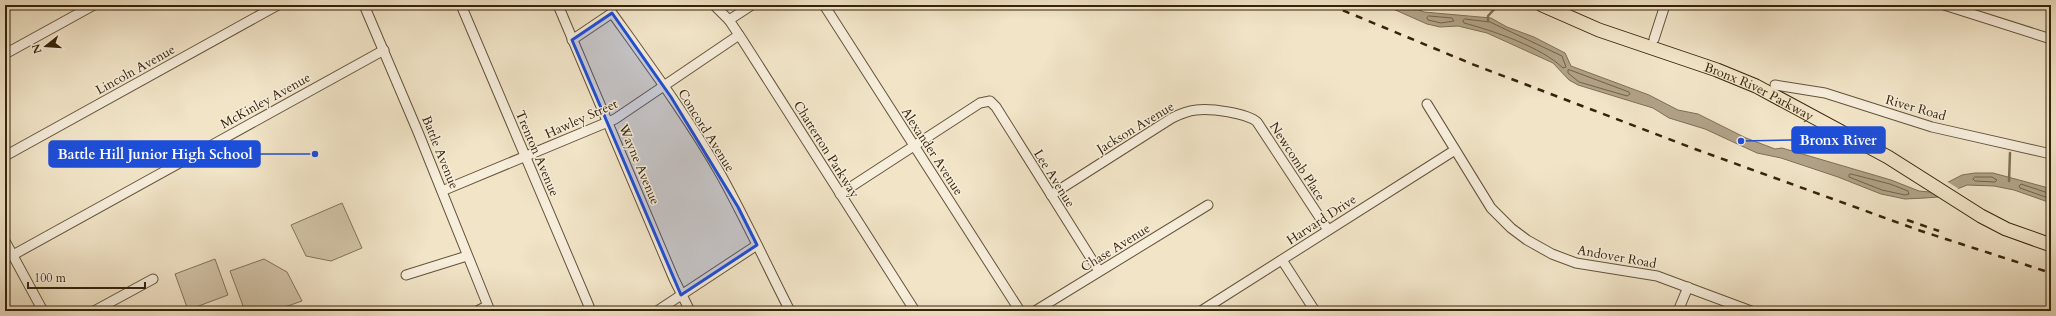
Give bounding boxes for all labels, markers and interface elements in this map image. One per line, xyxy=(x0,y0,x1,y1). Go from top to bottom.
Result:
north arrow xyxy=(26,26,66,66)
street label: Lincoln Avenue xyxy=(93,41,179,99)
text: N xyxy=(28,42,45,56)
street label: Bronx River Parkway xyxy=(1702,58,1817,126)
street label: McKinley Avenue xyxy=(217,69,314,133)
street label: Concord Avenue xyxy=(673,86,739,175)
street label: River Road xyxy=(1883,91,1948,125)
street label: Hawley Street xyxy=(542,95,621,143)
street label: Chatterton Parkway xyxy=(789,97,863,202)
street label: Jackson Avenue xyxy=(1092,98,1178,159)
street label: Alexander Avenue xyxy=(897,104,967,199)
street label: Trenton Avenue xyxy=(511,108,563,199)
street label: Battle Avenue xyxy=(417,113,463,192)
street label: Newcomb Place xyxy=(1265,119,1329,204)
street label: Wayne Avenue xyxy=(614,120,664,207)
callout: Bronx River xyxy=(1792,127,1885,153)
text: Bronx River xyxy=(1799,131,1877,150)
callout: Battle Hill Junior High School xyxy=(49,141,260,167)
text: Battle Hill Junior High School xyxy=(57,145,253,164)
street label: Lee Avenue xyxy=(1029,146,1079,211)
street label: Harvard Drive xyxy=(1283,190,1360,249)
street label: Chase Avenue xyxy=(1077,219,1154,276)
street label: Andover Road xyxy=(1576,241,1658,273)
scale bar xyxy=(28,264,145,290)
text: 100 m xyxy=(34,270,67,286)

